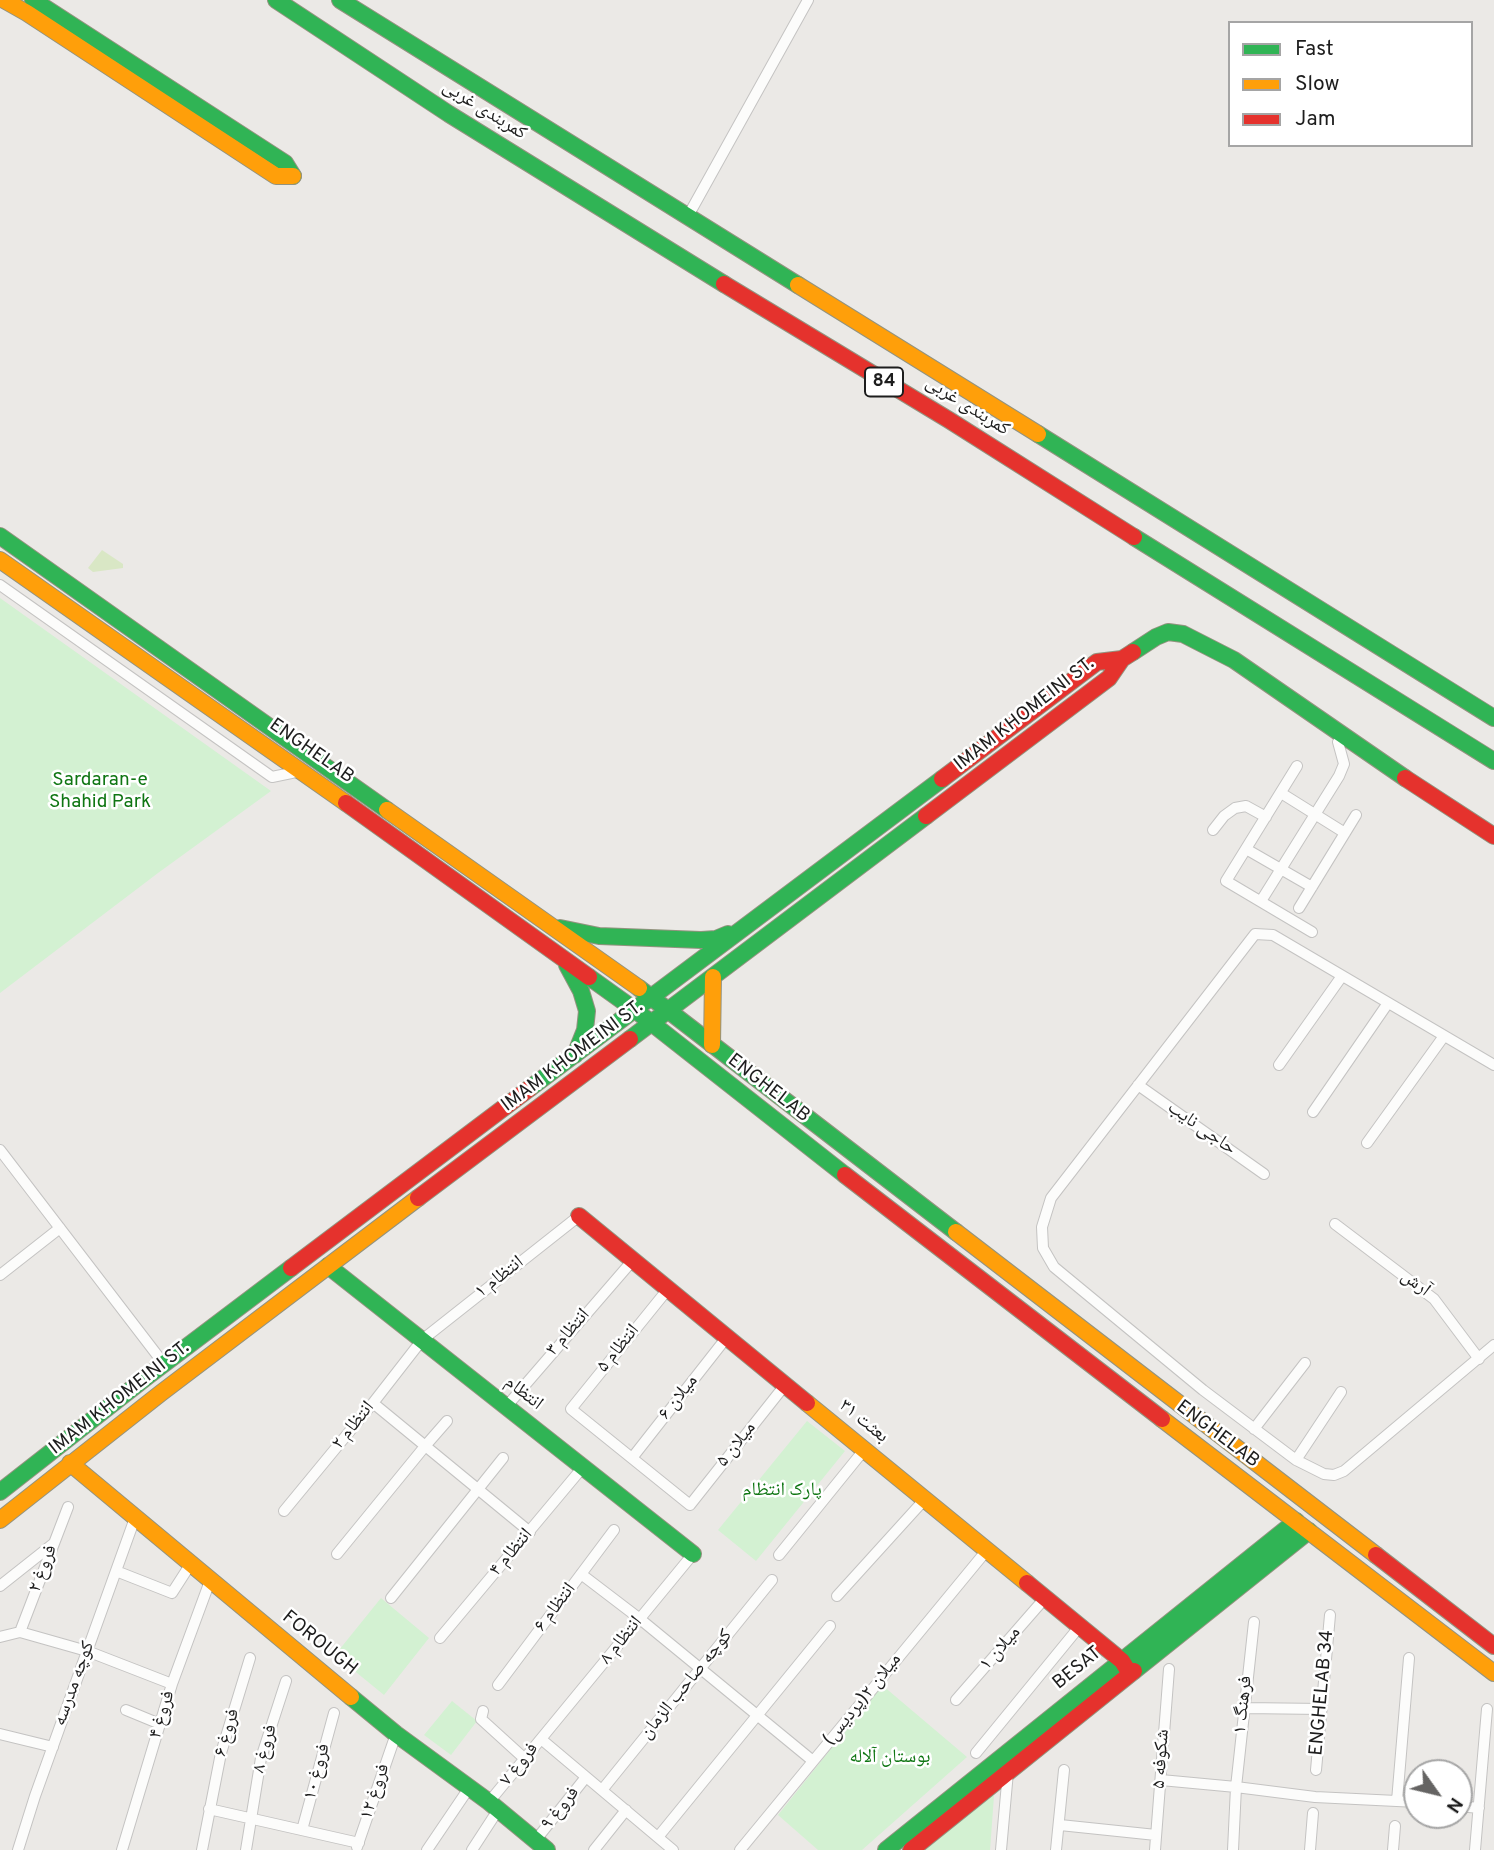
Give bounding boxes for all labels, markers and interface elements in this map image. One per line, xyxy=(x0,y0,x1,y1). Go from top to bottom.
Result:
legend xyxy=(1228,21,1473,147)
text: Fast xyxy=(1295,36,1334,63)
text: Slow xyxy=(1295,71,1340,98)
street label: کمربندی غربی xyxy=(438,76,530,146)
text: Jam xyxy=(1295,106,1336,133)
road number: 84 xyxy=(865,368,903,396)
street label: کمربندی غربی xyxy=(921,372,1013,442)
street label: IMAM KHOMEINI ST. xyxy=(950,653,1100,777)
street label: ENGHELAB xyxy=(264,714,358,790)
park label: Sardaran-e Shahid Park xyxy=(49,770,151,814)
street label: IMAM KHOMEINI ST. xyxy=(498,996,648,1118)
street label: ENGHELAB xyxy=(722,1050,814,1128)
street label: حاجی نایب xyxy=(1162,1097,1240,1161)
street label: انتظام ۱ xyxy=(471,1252,529,1304)
street label: آرش xyxy=(1396,1266,1434,1302)
street label: انتظام ۳ xyxy=(542,1305,596,1361)
street label: انتظام ۵ xyxy=(593,1320,645,1378)
street label: IMAM KHOMEINI ST. xyxy=(45,1337,195,1461)
street label: میلان ۶ xyxy=(654,1371,704,1425)
street label: انتظام xyxy=(499,1372,547,1416)
street label: بعثت ۳۱ xyxy=(834,1395,892,1449)
street label: ENGHELAB xyxy=(1171,1396,1263,1474)
street label: انتظام ۲ xyxy=(328,1397,380,1455)
street label: میلان ۵ xyxy=(712,1418,762,1472)
park label: پارک انتظام xyxy=(742,1480,822,1502)
street label: انتظام ۴ xyxy=(485,1524,539,1582)
street label: فروغ ۲ xyxy=(25,1542,63,1596)
street label: انتظام ۶ xyxy=(530,1579,582,1637)
street label: FOROUGH xyxy=(277,1607,361,1681)
street label: انتظام ۸ xyxy=(596,1612,648,1670)
street label: میلان ۱ xyxy=(976,1622,1026,1676)
street label: کوچه صاحب الزمان xyxy=(636,1626,738,1744)
street label: ENGHELAB 34 xyxy=(1306,1629,1340,1757)
street label: کوچه مدرسه xyxy=(49,1639,101,1729)
street label: BESAT xyxy=(1049,1642,1107,1696)
street label: میلان ۲(پردیس) xyxy=(819,1649,907,1751)
street label: فرهنگ ۱ xyxy=(1230,1675,1258,1735)
street label: فروغ ۴ xyxy=(145,1688,181,1742)
street label: فروغ ۶ xyxy=(210,1706,246,1760)
street label: فروغ ۸ xyxy=(249,1722,283,1776)
street label: شکوفه ۵ xyxy=(1149,1728,1175,1790)
street label: فروغ ۷ xyxy=(496,1739,544,1791)
street label: فروغ ۱۰ xyxy=(300,1741,336,1803)
park label: بوستان آلاله xyxy=(850,1747,930,1769)
north arrow xyxy=(1403,1759,1473,1829)
street label: فروغ ۱۲ xyxy=(356,1761,396,1823)
street label: فروغ ۹ xyxy=(537,1783,585,1835)
text: N xyxy=(1440,1792,1468,1817)

